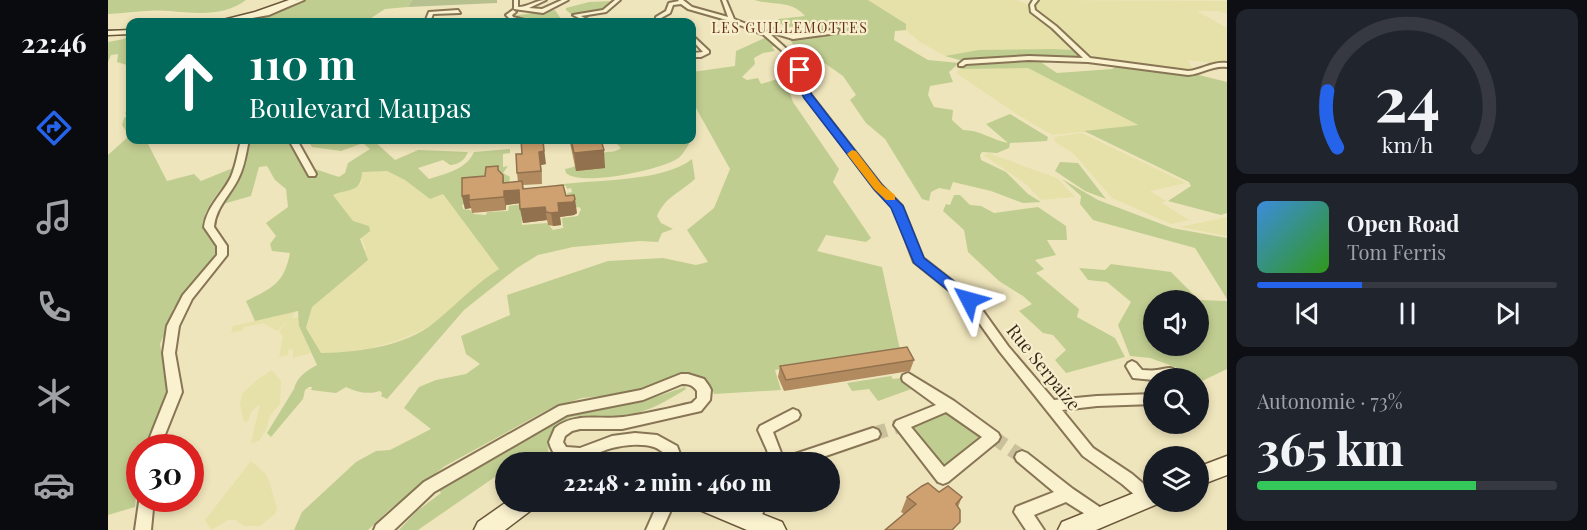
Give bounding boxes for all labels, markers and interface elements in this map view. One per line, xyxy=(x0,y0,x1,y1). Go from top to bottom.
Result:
district label: LES GUILLEMOTTES xyxy=(712,18,868,37)
text: 22:46 xyxy=(21,24,87,60)
text: 110 m xyxy=(249,35,356,91)
icon: ahead xyxy=(150,42,228,120)
pin xyxy=(774,44,825,95)
icon: arrive xyxy=(783,53,816,86)
text: 24 xyxy=(1374,55,1440,139)
text: Boulevard Maupas xyxy=(249,89,471,125)
icon: directions xyxy=(33,107,75,149)
text: km/h xyxy=(1381,131,1433,159)
icon: music xyxy=(33,196,75,238)
text: Open Road xyxy=(1347,208,1459,238)
text: Tom Ferris xyxy=(1347,238,1446,265)
position arrow xyxy=(937,268,1001,332)
icon: phone xyxy=(33,286,75,328)
map controls xyxy=(1143,290,1209,512)
button: sound xyxy=(1143,290,1209,356)
icon: previous xyxy=(1291,297,1324,330)
icon: pause xyxy=(1391,297,1424,330)
icon: next xyxy=(1491,297,1524,330)
street label: Rue Serpaize xyxy=(1002,319,1086,415)
button: search xyxy=(1143,368,1209,434)
icon: climate xyxy=(33,375,75,417)
text: Autonomie · 73% xyxy=(1257,387,1403,414)
text: 365 km xyxy=(1257,417,1404,477)
speed limit sign: 30 xyxy=(126,434,204,512)
button: layers xyxy=(1143,446,1209,512)
icon: car xyxy=(33,464,75,506)
text: 22:48 · 2 min · 460 m xyxy=(564,467,771,497)

